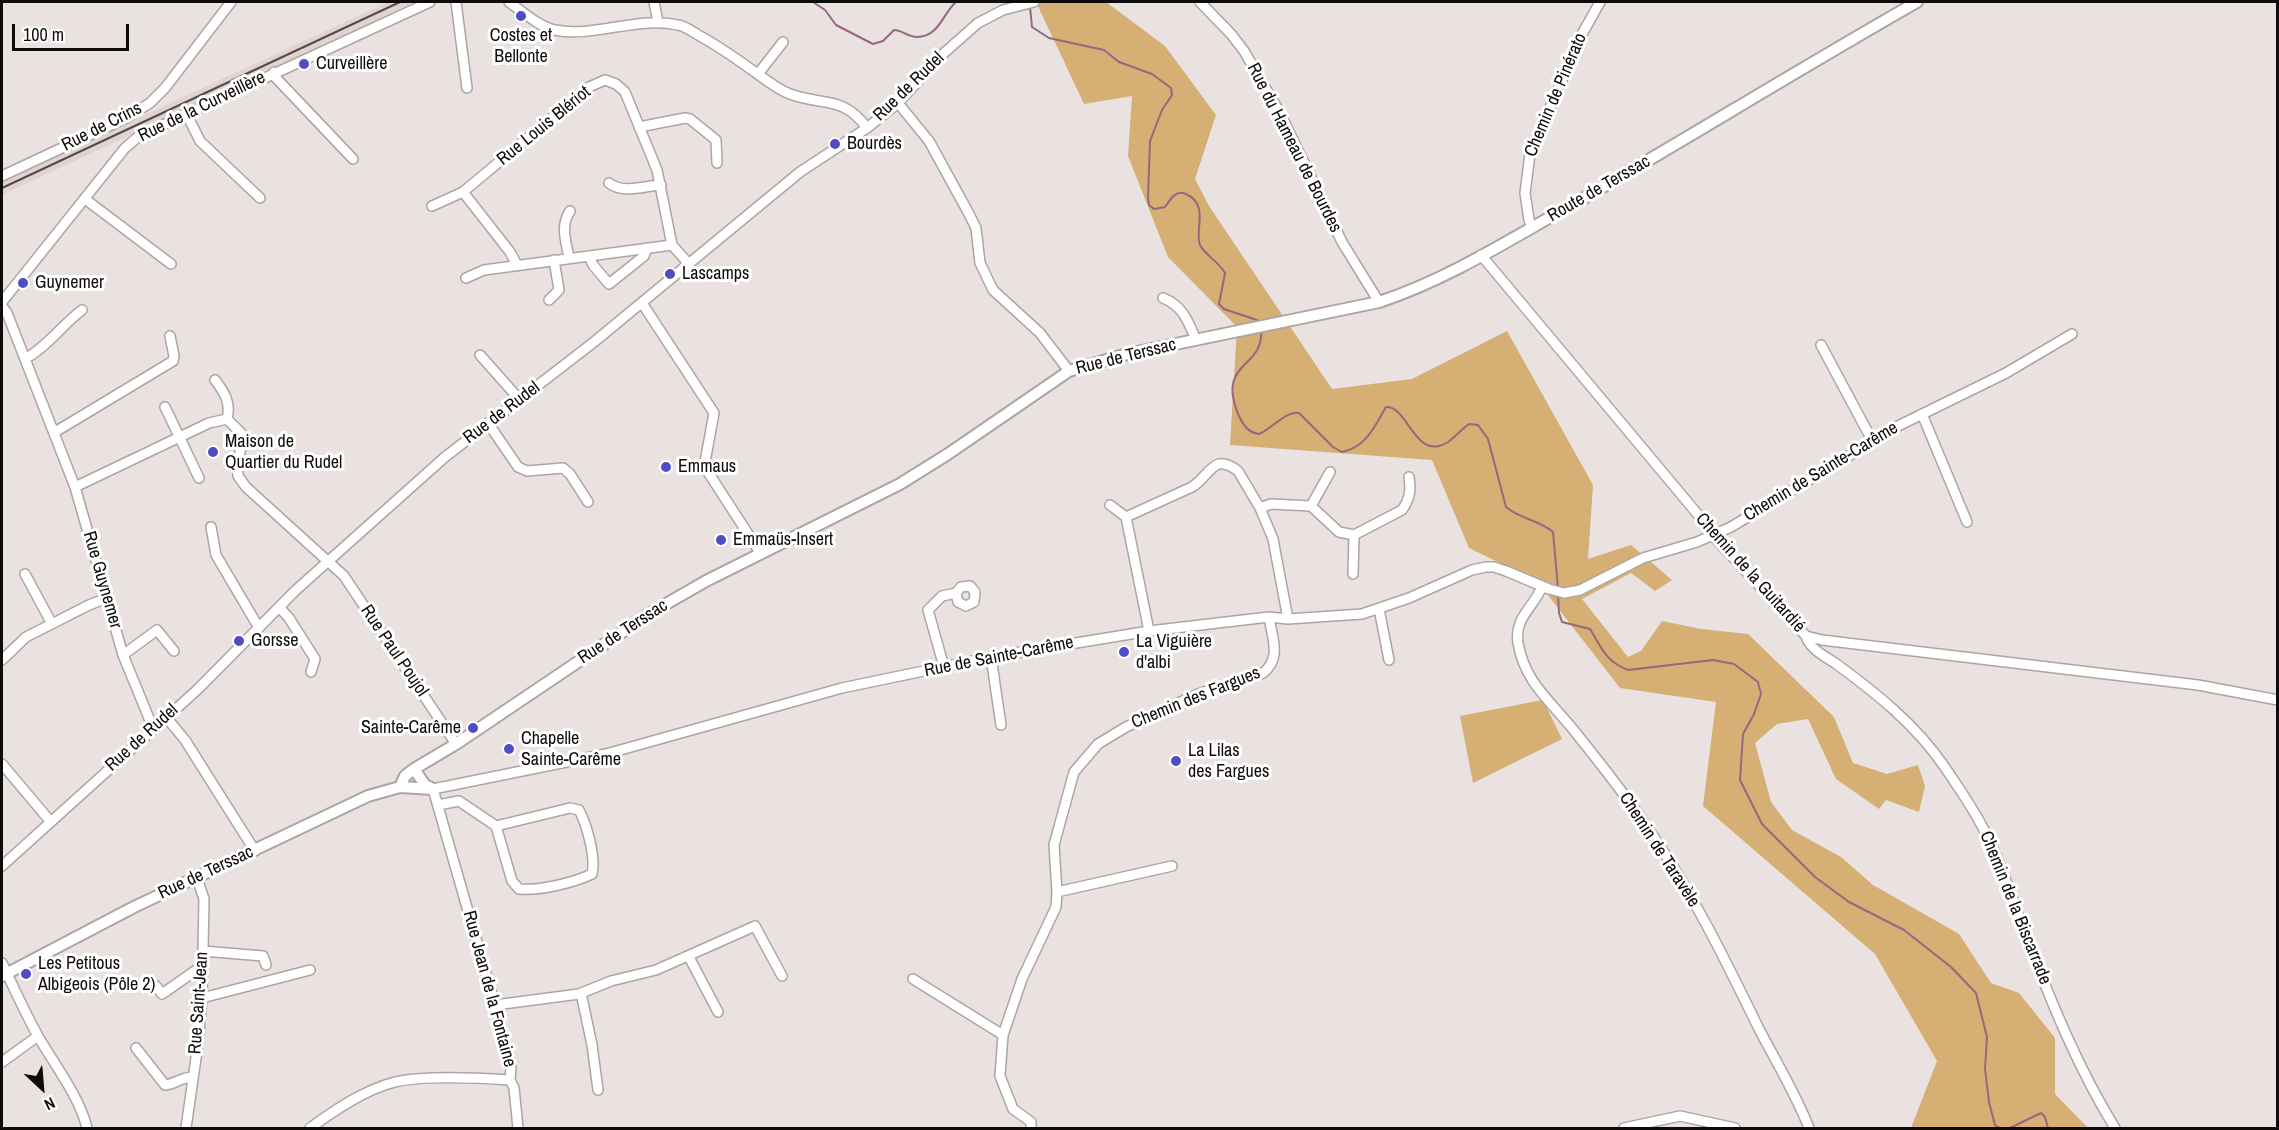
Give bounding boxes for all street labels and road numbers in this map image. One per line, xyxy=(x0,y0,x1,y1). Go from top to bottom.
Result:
street label: Chemin de Pinérato xyxy=(1520,30,1592,160)
street label: Rue de Rudel xyxy=(869,48,949,126)
street label: Rue du Hameau de Bourdes xyxy=(1242,60,1346,236)
street label: Rue de la Curveillère xyxy=(135,67,269,147)
street label: Rue Louis Blériot xyxy=(493,82,595,170)
street label: Rue de Crins xyxy=(58,98,146,156)
street label: Route de Terssac xyxy=(1544,151,1654,227)
street label: Rue de Terssac xyxy=(1074,334,1178,380)
street label: Rue de Rudel xyxy=(459,377,545,449)
street label: Chemin de Sainte-Carême xyxy=(1740,417,1902,527)
street label: Chemin de la Guitardié xyxy=(1691,509,1809,637)
street label: Rue Guynemer xyxy=(78,529,126,631)
street label: Rue de Terssac xyxy=(574,595,672,669)
street label: Rue Paul Poujol xyxy=(355,601,433,701)
street label: Rue de Sainte-Carême xyxy=(922,632,1076,682)
street label: Chemin des Fargues xyxy=(1128,662,1264,734)
street label: Rue de Rudel xyxy=(101,700,183,776)
street label: Chemin de Taravèle xyxy=(1614,789,1704,911)
street label: Chemin de la Biscarrade xyxy=(1974,828,2056,988)
street label: Rue de Terssac xyxy=(155,842,257,904)
street label: Rue Jean de la Fontaine xyxy=(458,908,520,1070)
street label: Rue Saint-Jean xyxy=(185,951,213,1055)

